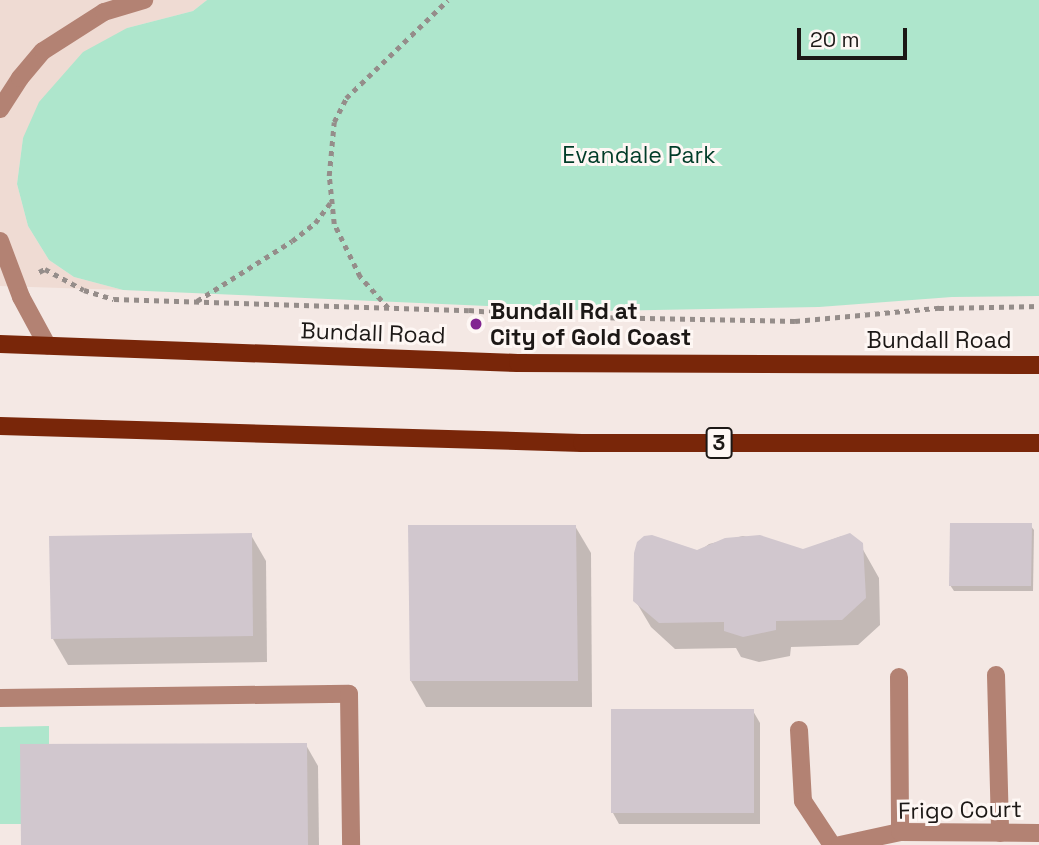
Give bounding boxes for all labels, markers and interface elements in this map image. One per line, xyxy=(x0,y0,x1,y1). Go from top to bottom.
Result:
scale bar xyxy=(801,14,911,58)
text: 20 m xyxy=(810,26,860,53)
park label: Evandale Park xyxy=(562,141,716,169)
place label: Bundall Rd at City of Gold Coast xyxy=(490,297,691,351)
marker: Bundall Rd at City of Gold Coast xyxy=(468,316,484,332)
street label: Bundall Road xyxy=(300,317,446,349)
street label: Bundall Road xyxy=(866,326,1012,354)
road number: 3 xyxy=(705,426,733,460)
street label: Frigo Court xyxy=(898,795,1022,825)

